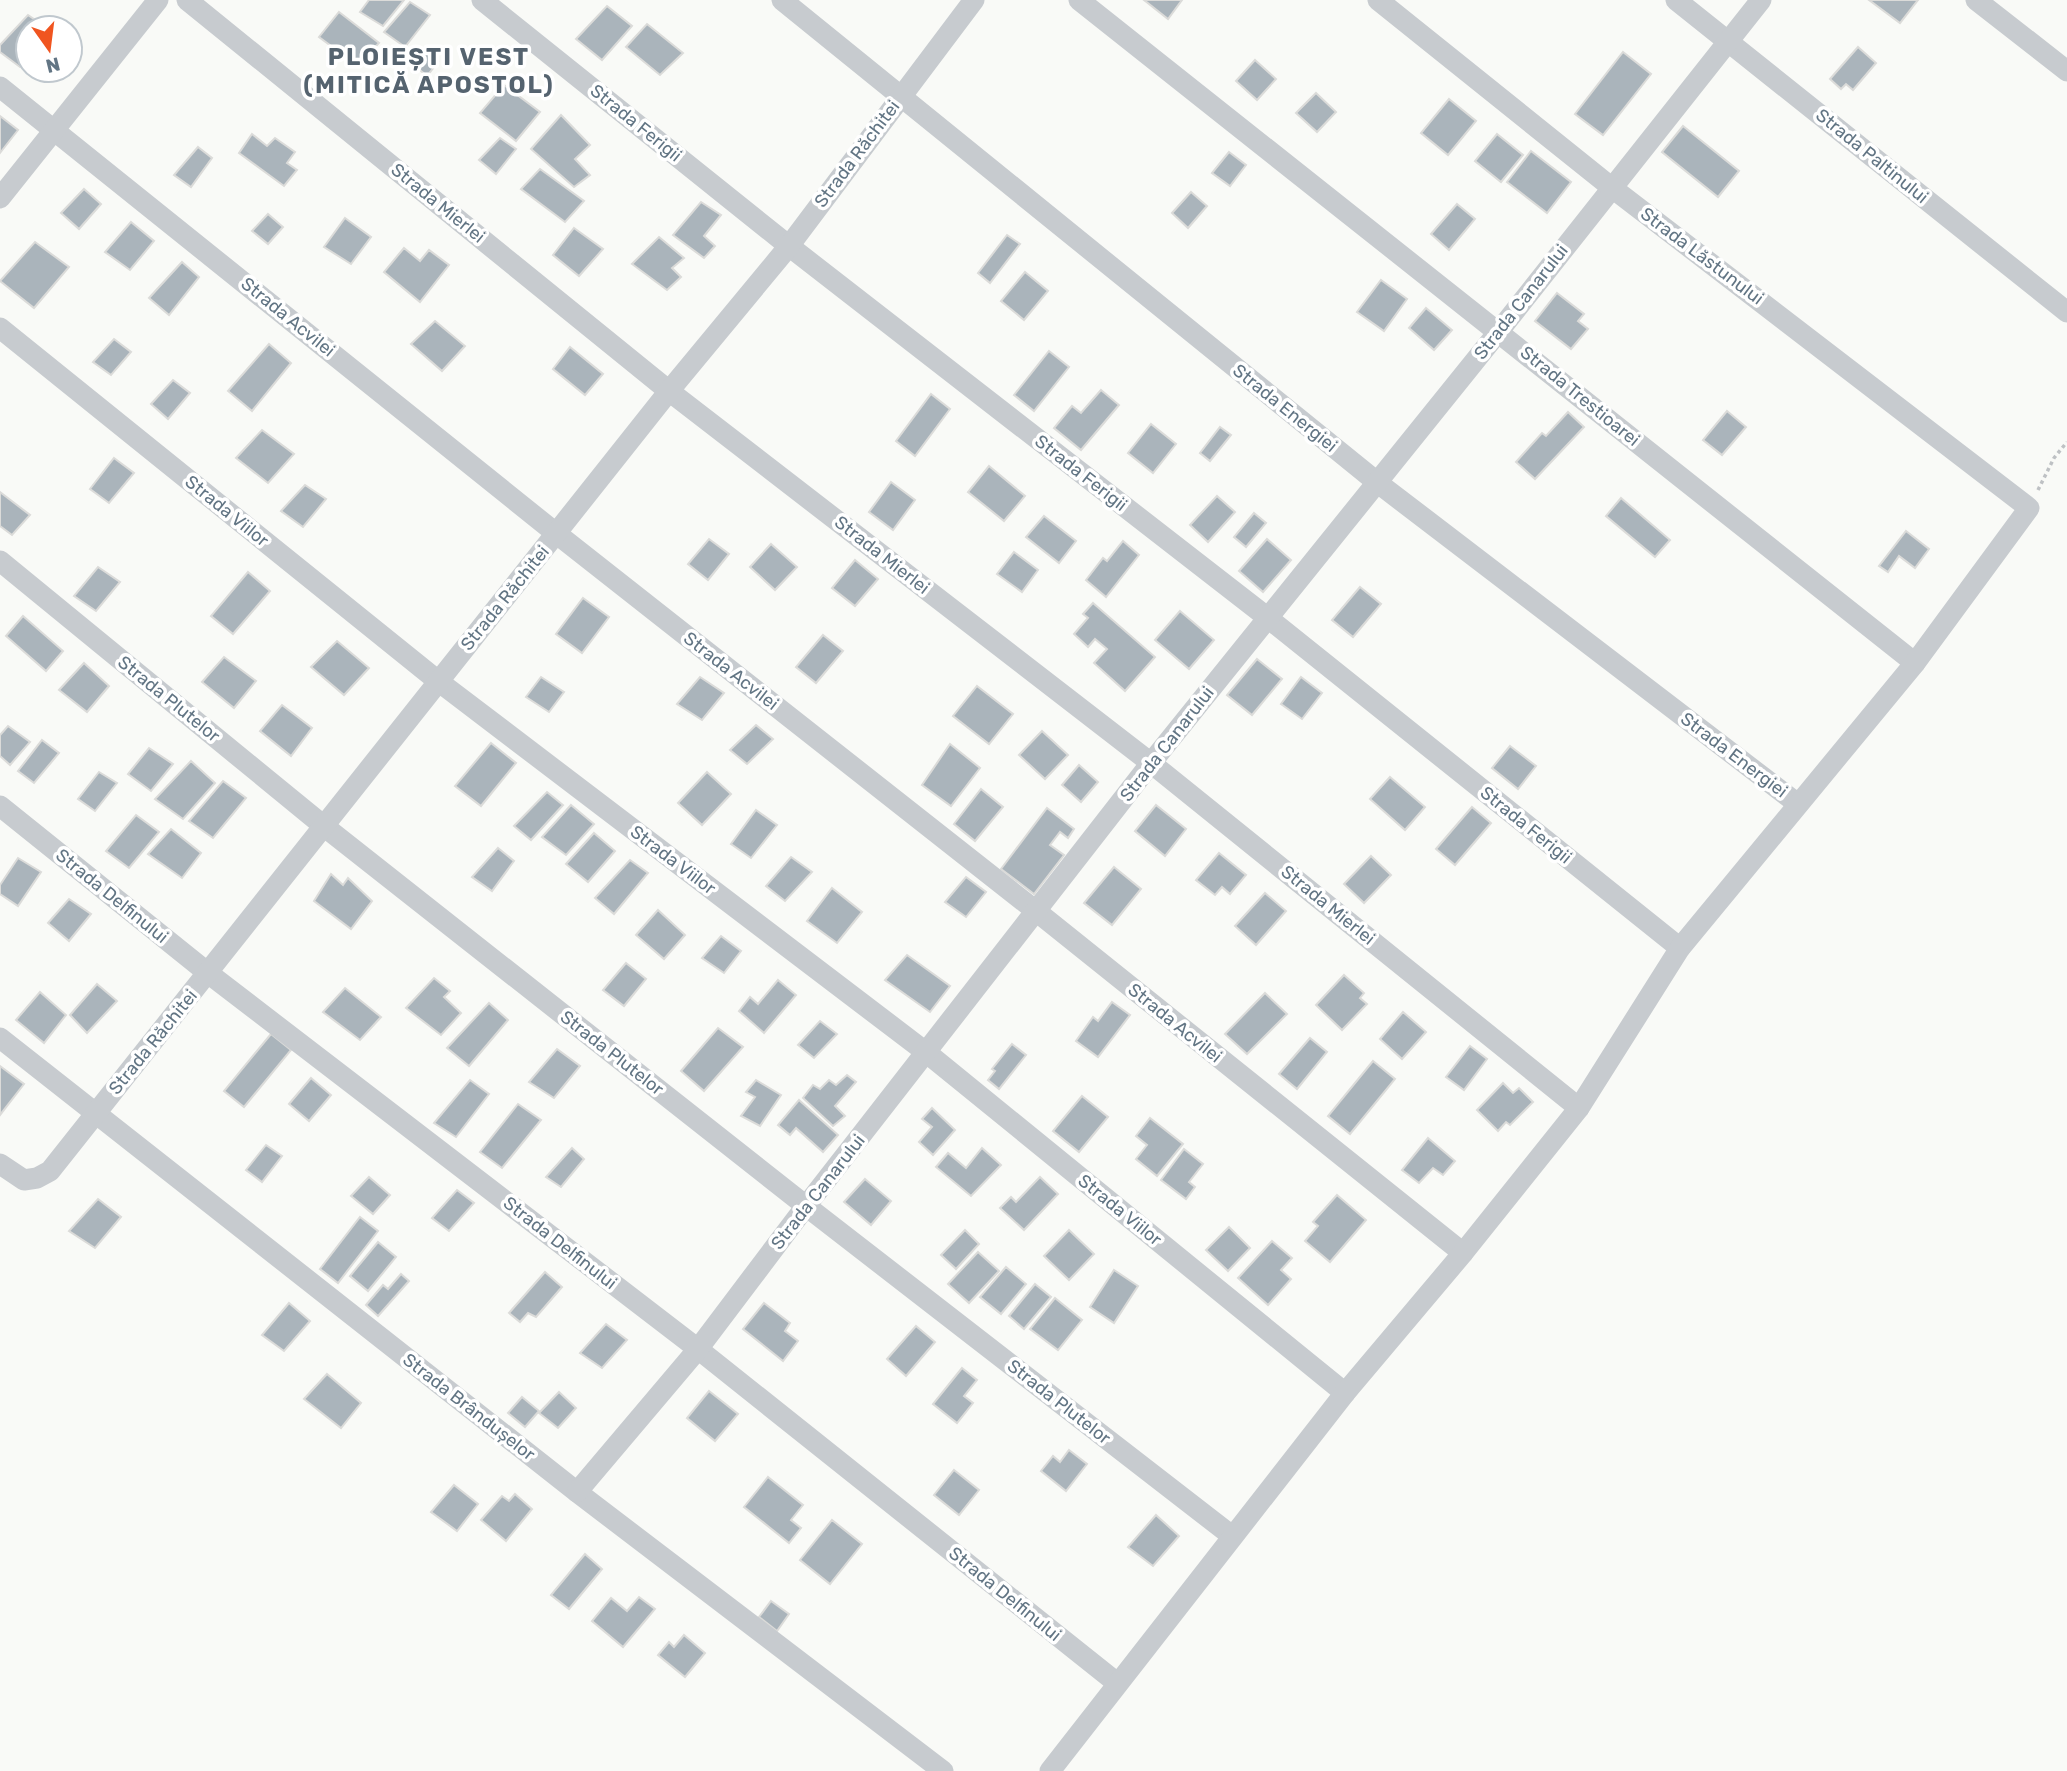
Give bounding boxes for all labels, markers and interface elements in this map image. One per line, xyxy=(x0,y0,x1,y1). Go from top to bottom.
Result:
north arrow xyxy=(14,14,84,84)
district label: PLOIEȘTI VEST (MITICĂ APOSTOL) xyxy=(303,43,555,99)
text: N xyxy=(44,52,62,78)
street label: Strada Ferigii xyxy=(586,80,686,166)
street label: Strada Răchitei xyxy=(810,96,904,212)
street label: Strada Paltinului xyxy=(1811,104,1933,208)
street label: Strada Mierlei xyxy=(387,158,489,248)
street label: Strada Lăstunului xyxy=(1636,203,1768,309)
street label: Strada Canarului xyxy=(1469,240,1573,364)
street label: Strada Acvilei xyxy=(237,273,339,361)
street label: Strada Trestioarei xyxy=(1516,341,1644,451)
street label: Strada Energiei xyxy=(1228,359,1342,457)
street label: Strada Ferigii xyxy=(1031,430,1131,516)
street label: Strada Viilor xyxy=(181,471,273,552)
street label: Strada Mierlei xyxy=(830,511,934,599)
street label: Strada Răchitei xyxy=(456,541,554,655)
street label: Strada Acvilei xyxy=(679,627,783,715)
street label: Strada Plutelor xyxy=(113,651,225,747)
street label: Strada Canarului xyxy=(1115,682,1219,806)
street label: Strada Energiei xyxy=(1676,708,1792,802)
street label: Strada Ferigii xyxy=(1476,782,1576,868)
street label: Strada Viilor xyxy=(626,821,720,899)
street label: Strada Delfinului xyxy=(51,844,173,948)
street label: Strada Mierlei xyxy=(1277,860,1379,950)
street label: Strada Acvilei xyxy=(1124,979,1226,1067)
street label: Strada Răchitei xyxy=(104,985,202,1099)
street label: Strada Plutelor xyxy=(556,1006,668,1100)
street label: Strada Canarului xyxy=(766,1130,870,1254)
street label: Strada Viilor xyxy=(1074,1170,1166,1251)
street label: Strada Delfinului xyxy=(499,1192,621,1294)
street label: Strada Brândușelor xyxy=(398,1349,540,1466)
street label: Strada Plutelor xyxy=(1003,1355,1115,1449)
street label: Strada Delfinului xyxy=(944,1542,1066,1646)

